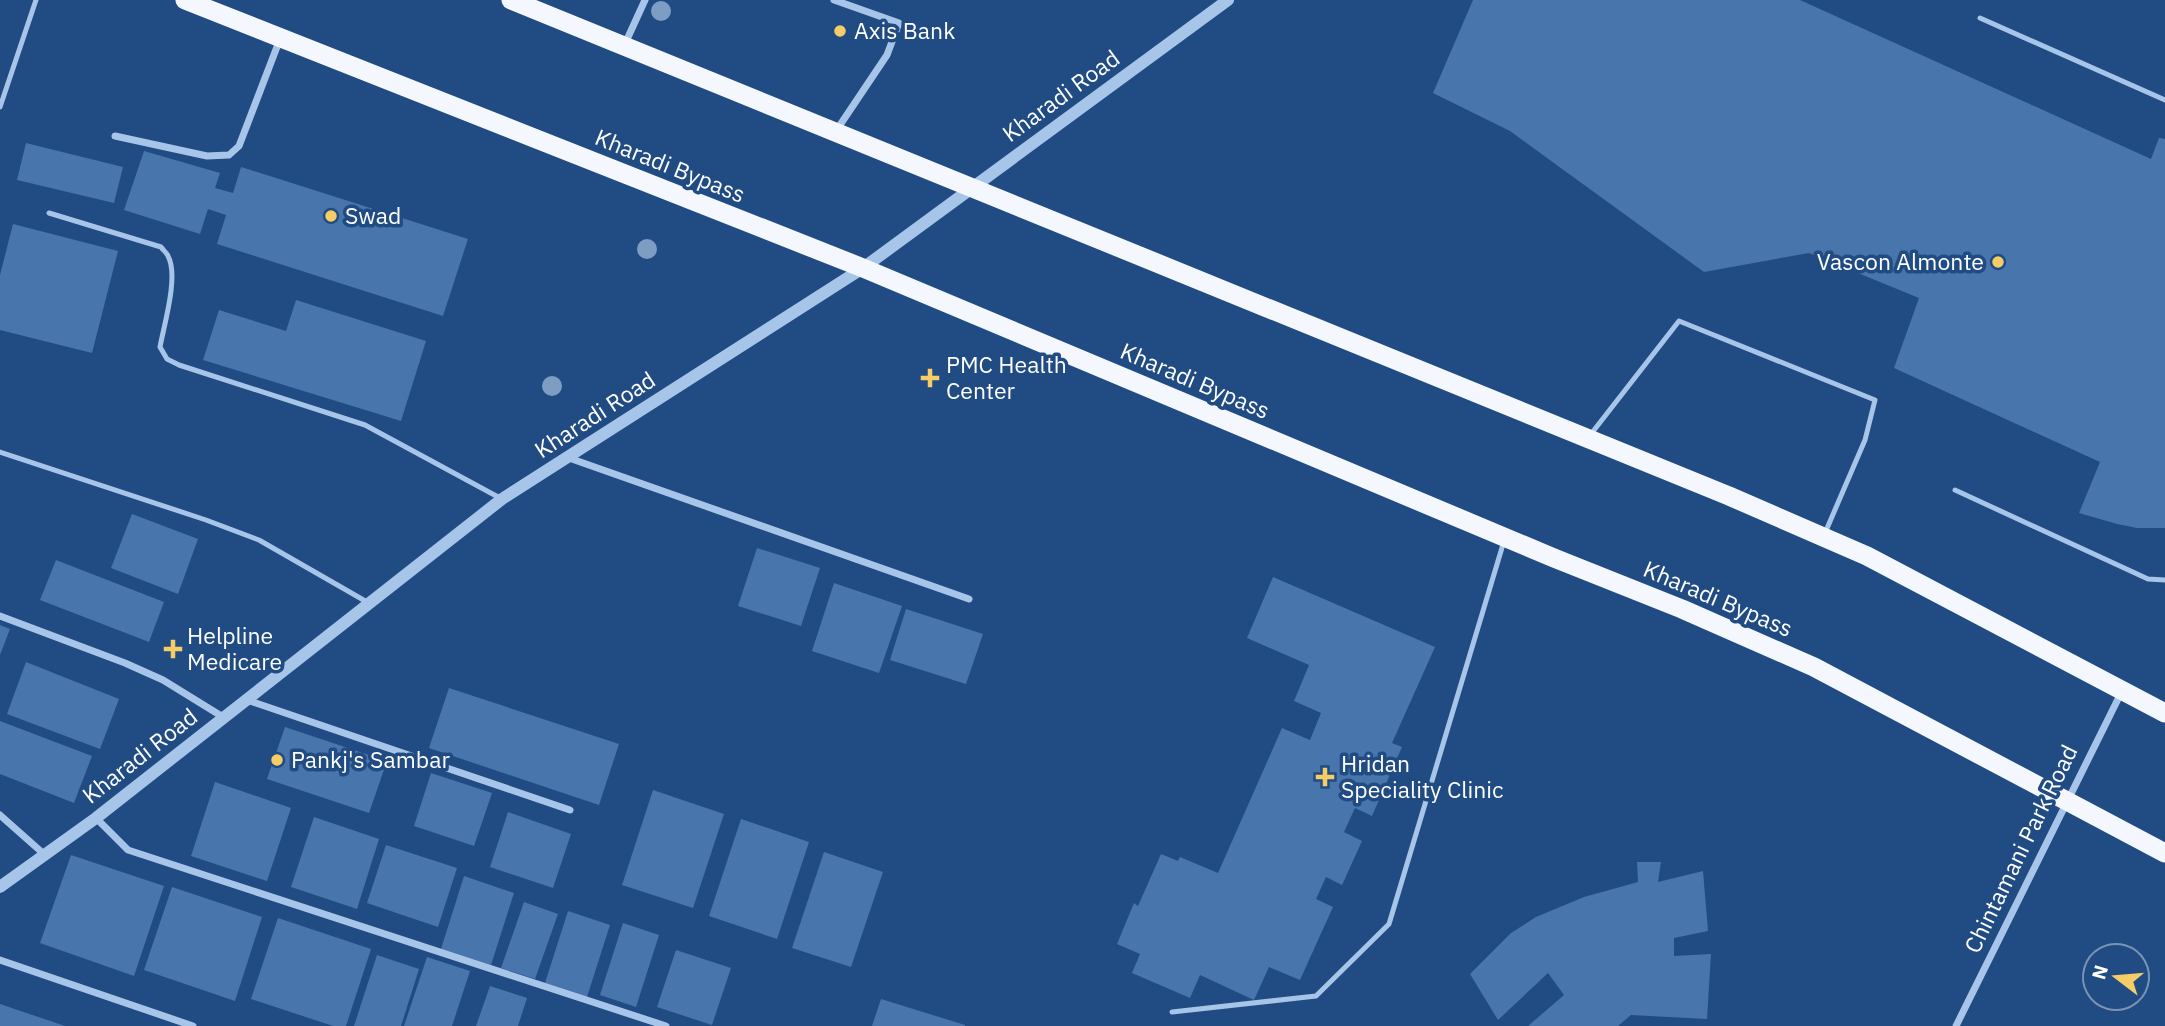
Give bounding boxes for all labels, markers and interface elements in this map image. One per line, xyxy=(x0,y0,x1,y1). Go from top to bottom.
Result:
place label: Axis Bank xyxy=(854,15,955,45)
marker: Axis Bank xyxy=(832,23,848,39)
street label: Kharadi Road xyxy=(996,43,1125,148)
street label: Kharadi Bypass xyxy=(591,121,750,209)
place label: Swad xyxy=(345,200,401,230)
marker: Swad xyxy=(323,208,339,224)
place label: Vascon Almonte xyxy=(1817,246,1984,276)
marker: Vascon Almonte xyxy=(1990,254,2006,270)
street label: Kharadi Bypass xyxy=(1116,335,1275,425)
place label: PMC Health Center xyxy=(946,349,1067,405)
street label: Kharadi Road xyxy=(528,364,660,464)
marker: PMC Health Center xyxy=(920,368,940,388)
street label: Kharadi Bypass xyxy=(1639,553,1798,643)
place label: Helpline Medicare xyxy=(187,620,282,676)
marker: Helpline Medicare xyxy=(165,641,181,657)
street label: Kharadi Road xyxy=(76,701,203,810)
street label: Chintamani Park Road xyxy=(1957,740,2084,958)
place label: Pankj's Sambar xyxy=(291,744,450,774)
place label: Hridan Speciality Clinic xyxy=(1341,748,1504,804)
marker: Pankj's Sambar xyxy=(269,752,285,768)
marker: Hridan Speciality Clinic xyxy=(1315,767,1335,787)
north arrow xyxy=(2081,942,2151,1012)
text: N xyxy=(2086,962,2113,982)

